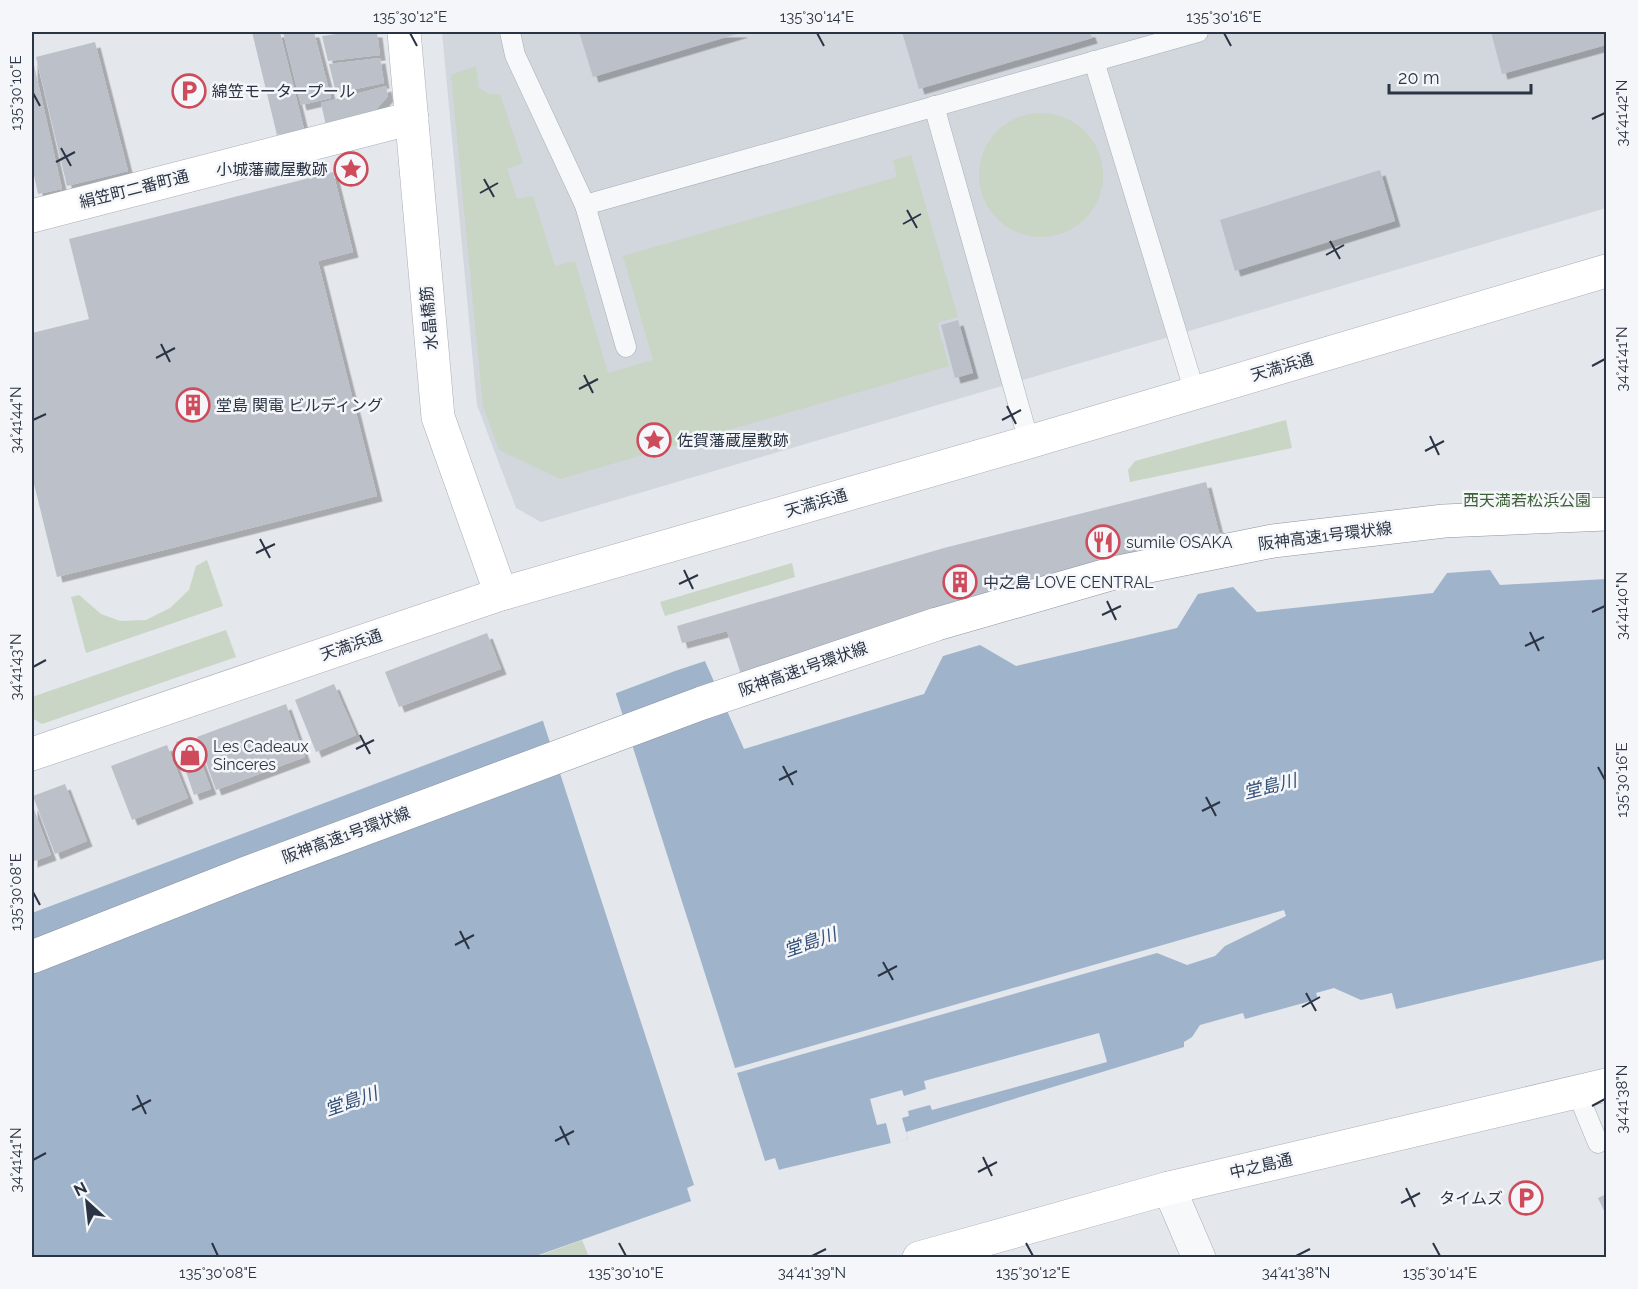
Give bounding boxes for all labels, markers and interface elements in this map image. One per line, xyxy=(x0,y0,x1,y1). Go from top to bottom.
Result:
text: 135°30'12"E xyxy=(373,8,447,26)
text: 135°30'14"E xyxy=(780,8,854,26)
text: 135°30'16"E xyxy=(1186,8,1262,26)
text: 135°30'10"E xyxy=(7,55,25,131)
scale bar xyxy=(1389,57,1532,95)
text: 20 m xyxy=(1398,67,1440,88)
parking icon: 綿笠モータープール xyxy=(171,73,207,109)
text: 34°41'42"N xyxy=(1613,80,1631,146)
place label: 綿笠モータープール xyxy=(212,82,355,101)
place icon: 小城藩藏屋敷跡 xyxy=(333,151,369,187)
place label: 小城藩藏屋敷跡 xyxy=(216,160,328,179)
street label: 絹笠町二番町通 xyxy=(77,166,191,212)
street label: 水晶橋筋 xyxy=(417,285,441,351)
text: 34°41'41"N xyxy=(1613,326,1631,392)
street label: 天満浜通 xyxy=(1249,349,1315,385)
text: 34°41'44"N xyxy=(7,386,25,454)
building icon: 堂島 関電 ビルディング xyxy=(175,387,211,423)
place label: 堂島 関電 ビルディング xyxy=(216,396,383,415)
place icon: 佐賀藩蔵屋敷跡 xyxy=(636,422,672,458)
place label: 佐賀藩蔵屋敷跡 xyxy=(677,431,789,450)
street label: 天満浜通 xyxy=(783,485,849,521)
park label: 西天満若松浜公園 xyxy=(1463,491,1591,510)
street label: 阪神高速1号環状線 xyxy=(1257,518,1393,554)
restaurant icon: sumile OSAKA xyxy=(1085,524,1121,560)
place label: sumile OSAKA xyxy=(1126,533,1233,552)
building icon: 中之島 LOVE CENTRAL xyxy=(942,564,978,600)
text: 34°41'40"N xyxy=(1613,572,1631,640)
place label: 中之島 LOVE CENTRAL xyxy=(983,573,1154,592)
street label: 天満浜通 xyxy=(318,626,384,664)
text: 34°41'43"N xyxy=(7,634,25,700)
street label: 阪神高速1号環状線 xyxy=(736,638,870,700)
shop icon: Les Cadeaux Sinceres xyxy=(172,737,208,773)
place label: Les Cadeaux Sinceres xyxy=(213,737,309,774)
text: 135°30'16"E xyxy=(1613,742,1631,818)
water label: 堂島川 xyxy=(1241,769,1301,803)
street label: 阪神高速1号環状線 xyxy=(279,803,413,867)
text: 135°30'08"E xyxy=(7,853,25,931)
water label: 堂島川 xyxy=(781,923,841,961)
text: 34°41'38"N xyxy=(1613,1065,1631,1133)
water label: 堂島川 xyxy=(322,1082,382,1120)
text: 34°41'41"N xyxy=(7,1127,25,1193)
street label: 中之島通 xyxy=(1228,1150,1294,1182)
north arrow xyxy=(57,1172,117,1232)
text: N xyxy=(71,1178,90,1200)
parking icon: タイムズ xyxy=(1508,1180,1544,1216)
place label: タイムズ xyxy=(1439,1189,1503,1208)
text: 135°30'08"E xyxy=(179,1264,257,1282)
text: 135°30'10"E xyxy=(588,1264,664,1282)
text: 34°41'39"N xyxy=(778,1264,846,1282)
text: 135°30'12"E xyxy=(996,1264,1070,1282)
text: 34°41'38"N xyxy=(1262,1264,1330,1282)
text: 135°30'14"E xyxy=(1403,1264,1477,1282)

